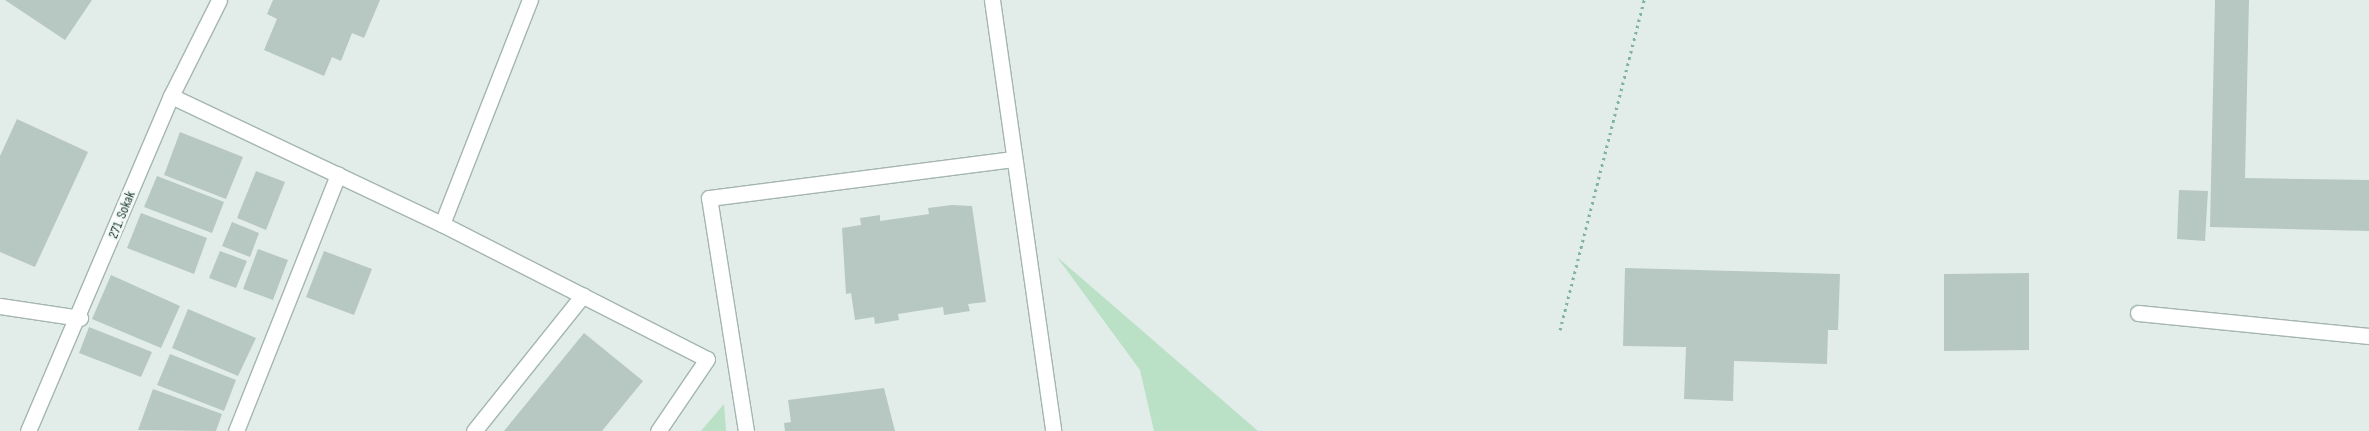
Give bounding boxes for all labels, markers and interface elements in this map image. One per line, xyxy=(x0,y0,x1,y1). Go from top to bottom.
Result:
street label: 271. Sokak xyxy=(105,189,139,241)

